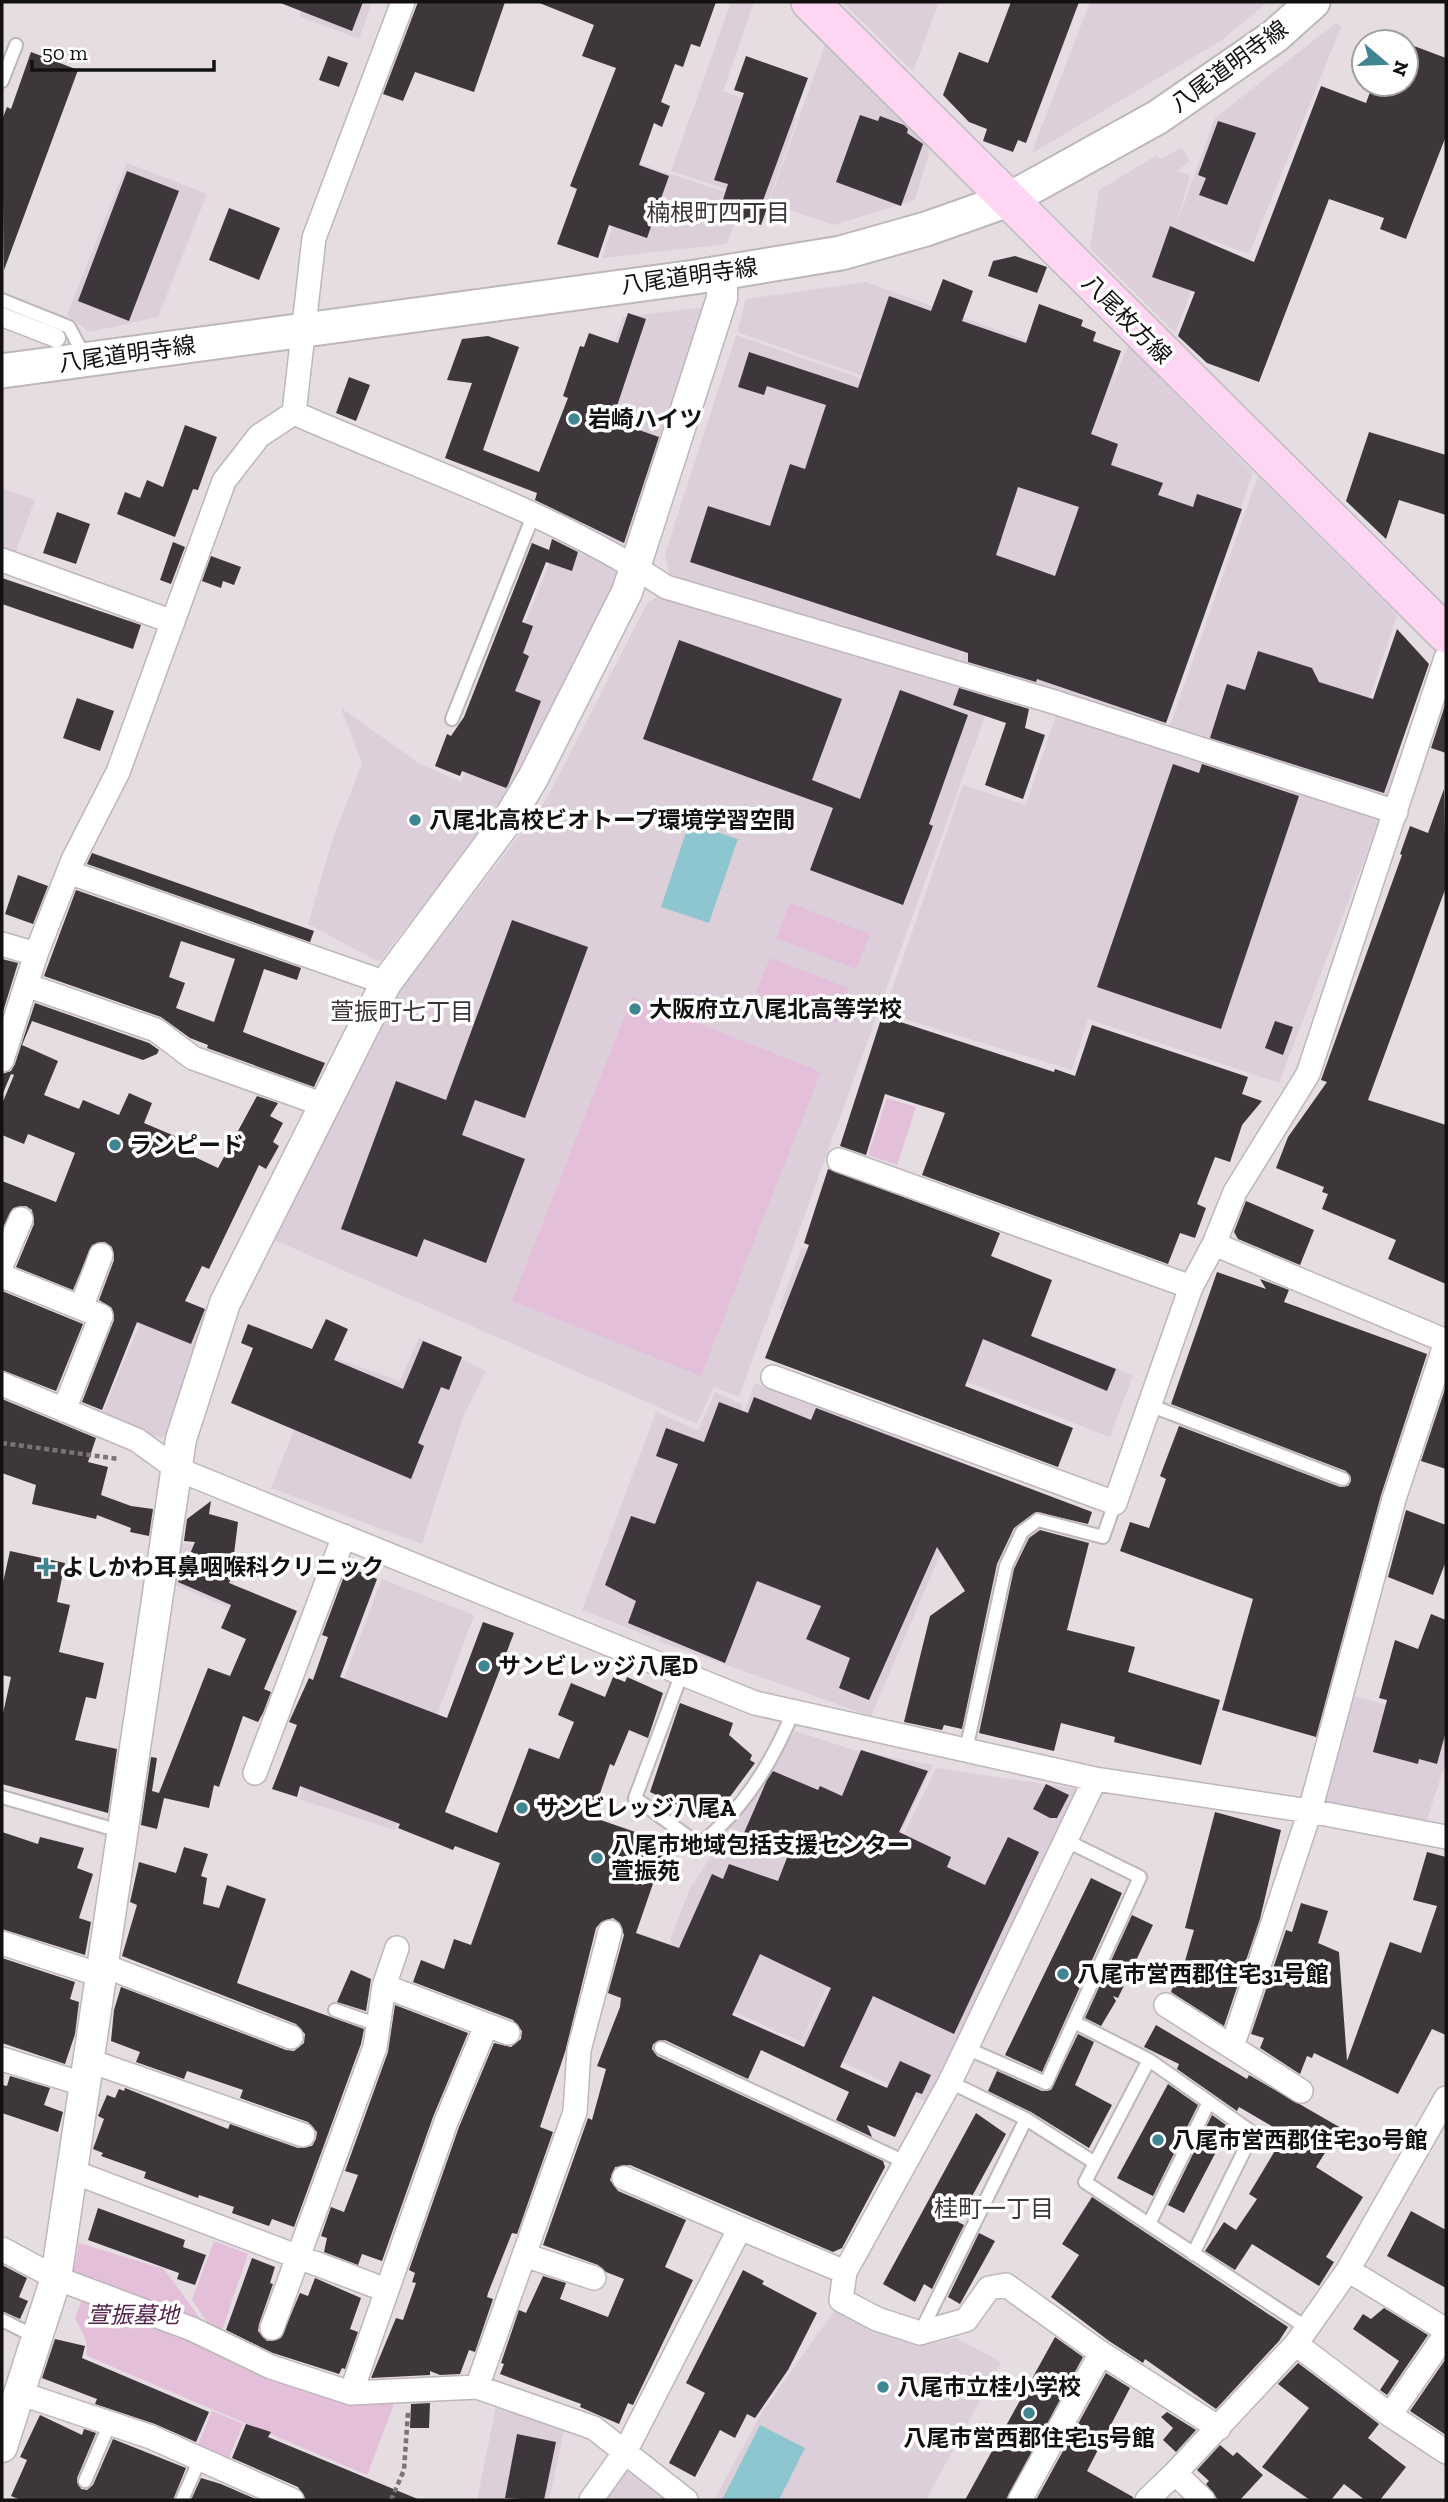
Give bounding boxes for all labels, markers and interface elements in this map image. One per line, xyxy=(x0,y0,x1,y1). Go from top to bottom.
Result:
street label: 八尾道明寺線 xyxy=(1165,14,1293,118)
scale bar xyxy=(32,28,214,72)
north arrow xyxy=(1350,28,1420,98)
text: 50 m xyxy=(42,40,88,65)
text: N xyxy=(1387,58,1414,79)
district label: 楠根町四丁目 xyxy=(646,198,790,227)
street label: 八尾道明寺線 xyxy=(619,253,759,299)
street label: 八尾枚方線 xyxy=(1076,268,1178,370)
street label: 八尾道明寺線 xyxy=(57,331,197,377)
place label: 岩崎ハイツ xyxy=(588,405,703,433)
marker: 岩崎ハイツ xyxy=(566,411,582,427)
place label: 八尾北高校ビオトープ環境学習空間 xyxy=(429,806,796,834)
marker: 八尾北高校ビオトープ環境学習空間 xyxy=(407,812,423,828)
place label: 大阪府立八尾北高等学校 xyxy=(649,995,902,1023)
district label: 萱振町七丁目 xyxy=(330,997,474,1026)
marker: 大阪府立八尾北高等学校 xyxy=(627,1001,643,1017)
place label: ランピード xyxy=(129,1131,244,1159)
marker: ランピード xyxy=(107,1137,123,1153)
place label: よしかわ耳鼻咽喉科クリニック xyxy=(62,1553,384,1581)
marker: よしかわ耳鼻咽喉科クリニック xyxy=(36,1557,56,1577)
place label: サンビレッジ八尾D xyxy=(498,1652,698,1680)
marker: サンビレッジ八尾D xyxy=(476,1658,492,1674)
place label: サンビレッジ八尾A xyxy=(536,1794,736,1822)
marker: サンビレッジ八尾A xyxy=(514,1800,530,1816)
place label: 八尾市地域包括支援センター 萱振苑 xyxy=(611,1831,910,1885)
marker: 八尾市地域包括支援センター 萱振苑 xyxy=(589,1850,605,1866)
place label: 八尾市営西郡住宅31号館 xyxy=(1077,1960,1329,1988)
marker: 八尾市営西郡住宅31号館 xyxy=(1055,1966,1071,1982)
place label: 八尾市営西郡住宅30号館 xyxy=(1172,2126,1428,2154)
marker: 八尾市営西郡住宅30号館 xyxy=(1150,2132,1166,2148)
district label: 桂町一丁目 xyxy=(934,2194,1054,2223)
park label: 萱振墓地 xyxy=(87,2301,181,2329)
place label: 八尾市立桂小学校 xyxy=(897,2373,1081,2401)
marker: 八尾市立桂小学校 xyxy=(875,2379,891,2395)
marker: 八尾市営西郡住宅15号館 xyxy=(1021,2405,1037,2421)
place label: 八尾市営西郡住宅15号館 xyxy=(903,2424,1155,2452)

